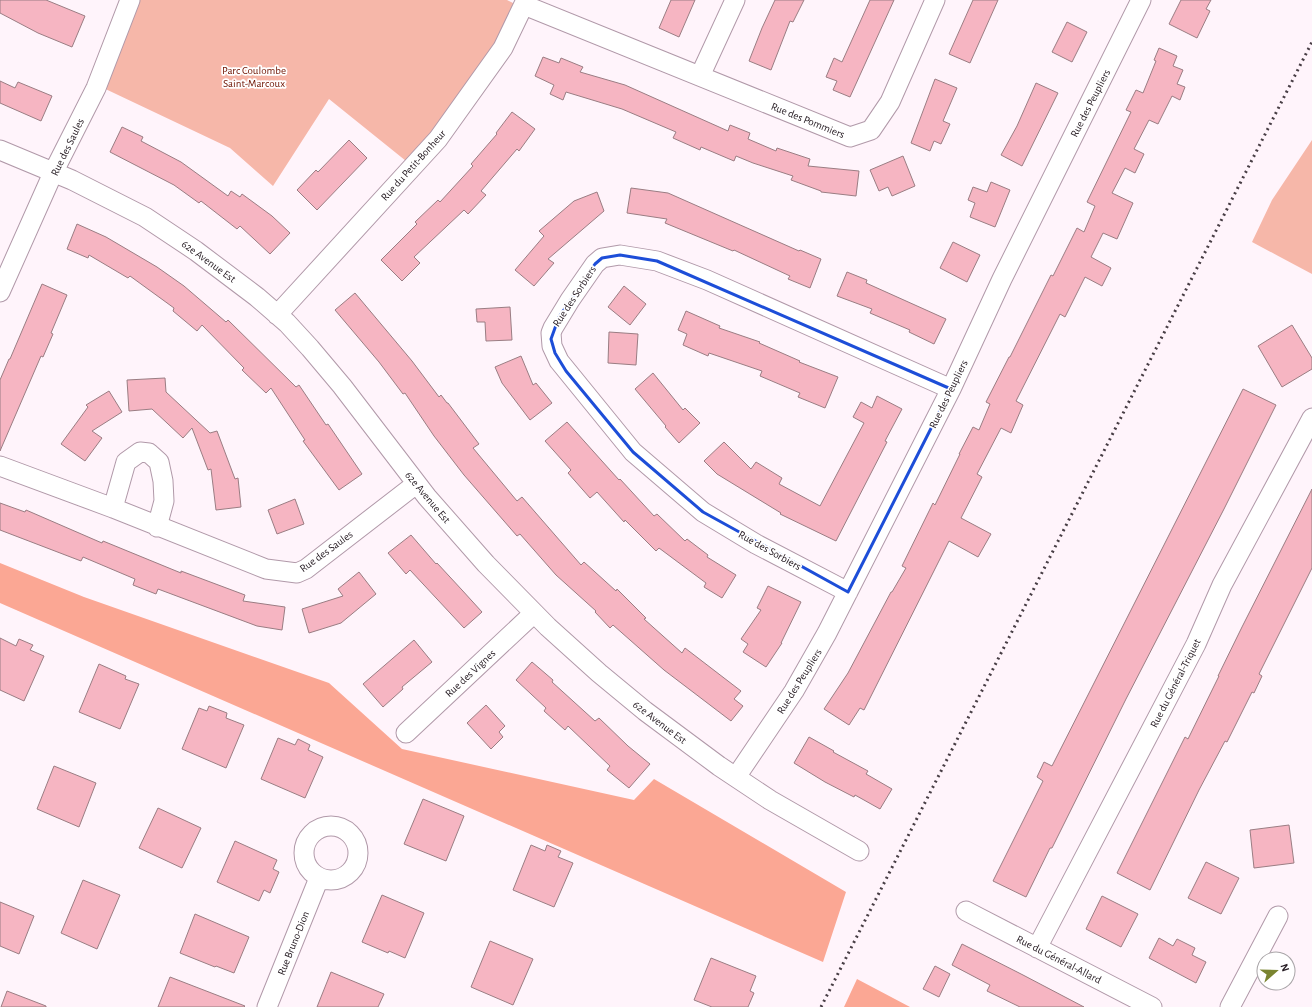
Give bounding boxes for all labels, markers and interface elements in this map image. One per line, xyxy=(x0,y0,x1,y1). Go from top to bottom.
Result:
park label: Parc Coulombe Saint-Marcoux xyxy=(222,65,286,89)
street label: Rue des Peupliers xyxy=(1069,67,1112,139)
street label: Rue des Pommiers xyxy=(769,101,846,140)
street label: Rue des Saules xyxy=(49,117,86,178)
street label: Rue du Petit-Bonheur xyxy=(379,128,448,203)
street label: 62e Avenue Est xyxy=(180,238,238,285)
street label: Rue des Sorbiers xyxy=(551,264,598,329)
street label: Rue des Peupliers xyxy=(927,358,970,430)
street label: 62e Avenue Est xyxy=(403,469,453,526)
street label: Rue des Saules xyxy=(298,529,355,574)
street label: Rue des Sorbiers xyxy=(737,529,803,572)
street label: Rue du Général-Triquet xyxy=(1148,637,1203,729)
street label: Rue des Vignes xyxy=(443,647,498,699)
street label: Rue des Peupliers xyxy=(775,647,824,716)
street label: 62e Avenue Est xyxy=(631,699,689,746)
street label: Rue Bruno-Dion xyxy=(276,910,311,977)
street label: Rue du Général-Allard xyxy=(1015,933,1103,986)
north arrow xyxy=(1256,951,1296,991)
text: N xyxy=(1278,962,1291,973)

